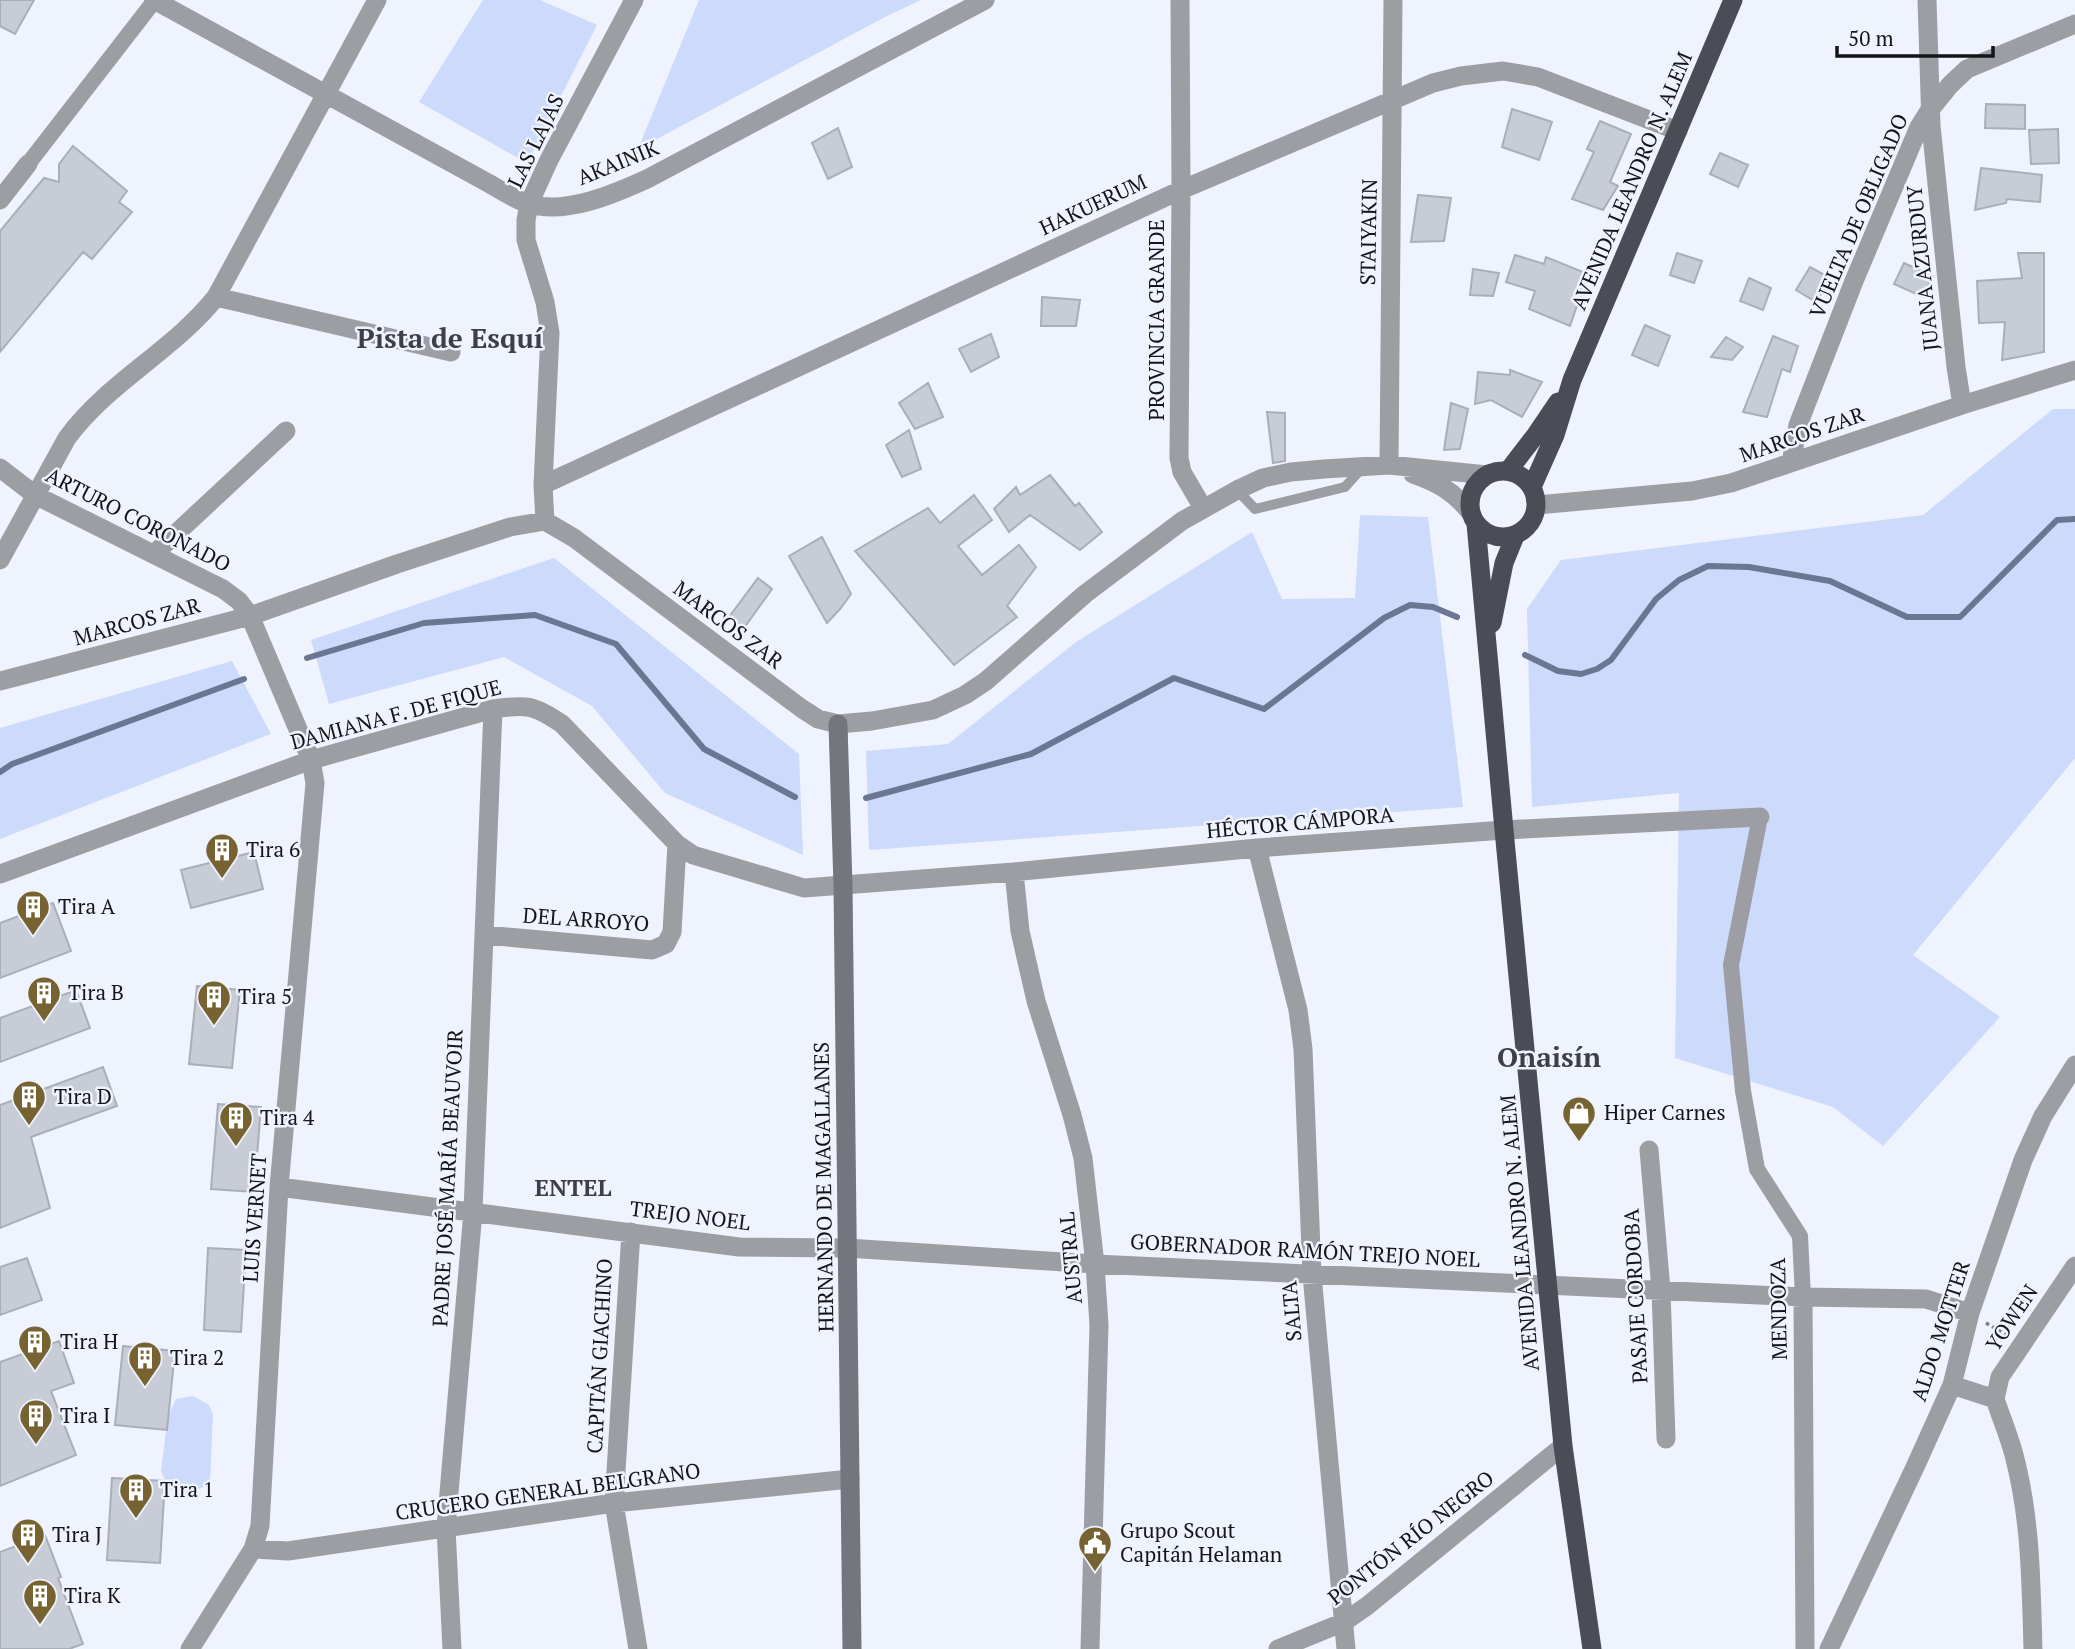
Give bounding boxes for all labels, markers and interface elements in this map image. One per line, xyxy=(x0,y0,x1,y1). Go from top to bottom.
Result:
scale bar xyxy=(1837,14,1993,58)
text: 50 m xyxy=(1848,24,1894,52)
street label: AVENIDA LEANDRO N. ALEM xyxy=(1564,47,1698,314)
street label: LAS LAJAS xyxy=(500,89,570,192)
street label: VUELTA DE OBLIGADO xyxy=(1802,109,1914,322)
street label: AKAINIK xyxy=(573,133,663,191)
street label: HAKUERUM xyxy=(1034,167,1151,241)
street label: STAIYAKIN xyxy=(1353,178,1383,286)
street label: JUANA AZURDUY xyxy=(1899,183,1945,352)
street label: PROVINCIA GRANDE xyxy=(1142,219,1170,421)
district label: Pista de Esquí xyxy=(357,319,543,356)
street label: MARCOS ZAR xyxy=(1736,399,1868,469)
street label: ARTURO CORONADO xyxy=(41,460,236,578)
street label: MARCOS ZAR xyxy=(668,574,790,675)
street label: MARCOS ZAR xyxy=(70,590,204,651)
street label: DAMIANA F. DE FIQUE xyxy=(287,672,504,756)
street label: HÉCTOR CÁMPORA xyxy=(1205,800,1395,844)
building icon: Tira 6 xyxy=(203,831,241,880)
place label: Tira 6 xyxy=(246,835,300,863)
building icon: Tira A xyxy=(14,888,52,937)
place label: Tira A xyxy=(58,892,116,920)
street label: DEL ARROYO xyxy=(522,901,650,937)
building icon: Tira B xyxy=(25,974,63,1023)
place label: Tira B xyxy=(68,978,124,1006)
building icon: Tira 5 xyxy=(195,978,233,1027)
place label: Tira 5 xyxy=(238,982,292,1010)
street label: PADRE JOSÉ MARÍA BEAUVOIR xyxy=(425,1028,469,1327)
district label: Onaisín xyxy=(1497,1038,1601,1075)
street label: HERNANDO DE MAGALLANES xyxy=(806,1042,840,1332)
building icon: Tira D xyxy=(10,1078,48,1127)
place label: Tira D xyxy=(54,1082,112,1110)
street label: AVENIDA LEANDRO N. ALEM xyxy=(1493,1094,1545,1372)
shop icon: Hiper Carnes xyxy=(1560,1094,1598,1143)
place label: Hiper Carnes xyxy=(1604,1098,1726,1126)
building icon: Tira 4 xyxy=(217,1099,255,1148)
place label: Tira 4 xyxy=(260,1103,315,1131)
street label: LUIS VERNET xyxy=(236,1152,272,1283)
district label: ENTEL xyxy=(534,1171,612,1203)
street label: TREJO NOEL xyxy=(628,1194,752,1236)
street label: PASAJE CORDOBA xyxy=(1616,1207,1654,1384)
street label: AUSTRAL xyxy=(1052,1211,1088,1305)
street label: GOBERNADOR RAMÓN TREJO NOEL xyxy=(1129,1227,1481,1273)
street label: ALDO MOTTER xyxy=(1904,1256,1976,1405)
street label: MENDOZA xyxy=(1763,1257,1793,1360)
street label: CAPITÁN GIACHINO xyxy=(580,1258,618,1454)
street label: SALTA xyxy=(1274,1279,1308,1343)
street label: YOWEN xyxy=(1979,1279,2044,1356)
building icon: Tira H xyxy=(16,1323,54,1372)
place label: Tira H xyxy=(60,1327,118,1355)
building icon: Tira 2 xyxy=(126,1339,164,1388)
place label: Tira 2 xyxy=(170,1343,224,1371)
building icon: Tira I xyxy=(17,1397,55,1446)
place label: Tira I xyxy=(60,1401,110,1429)
street label: CRUCERO GENERAL BELGRANO xyxy=(393,1456,702,1526)
street label: PONTÓN RÍO NEGRO xyxy=(1322,1464,1499,1611)
building icon: Tira 1 xyxy=(117,1471,155,1520)
place label: Tira 1 xyxy=(160,1475,214,1503)
building icon: Tira J xyxy=(9,1516,47,1565)
place label: Grupo Scout Capitán Helaman xyxy=(1120,1516,1283,1568)
place label: Tira J xyxy=(52,1520,102,1548)
public building icon: Grupo Scout Capitán Helaman xyxy=(1076,1524,1114,1573)
building icon: Tira K xyxy=(21,1577,59,1626)
place label: Tira K xyxy=(64,1581,121,1609)

